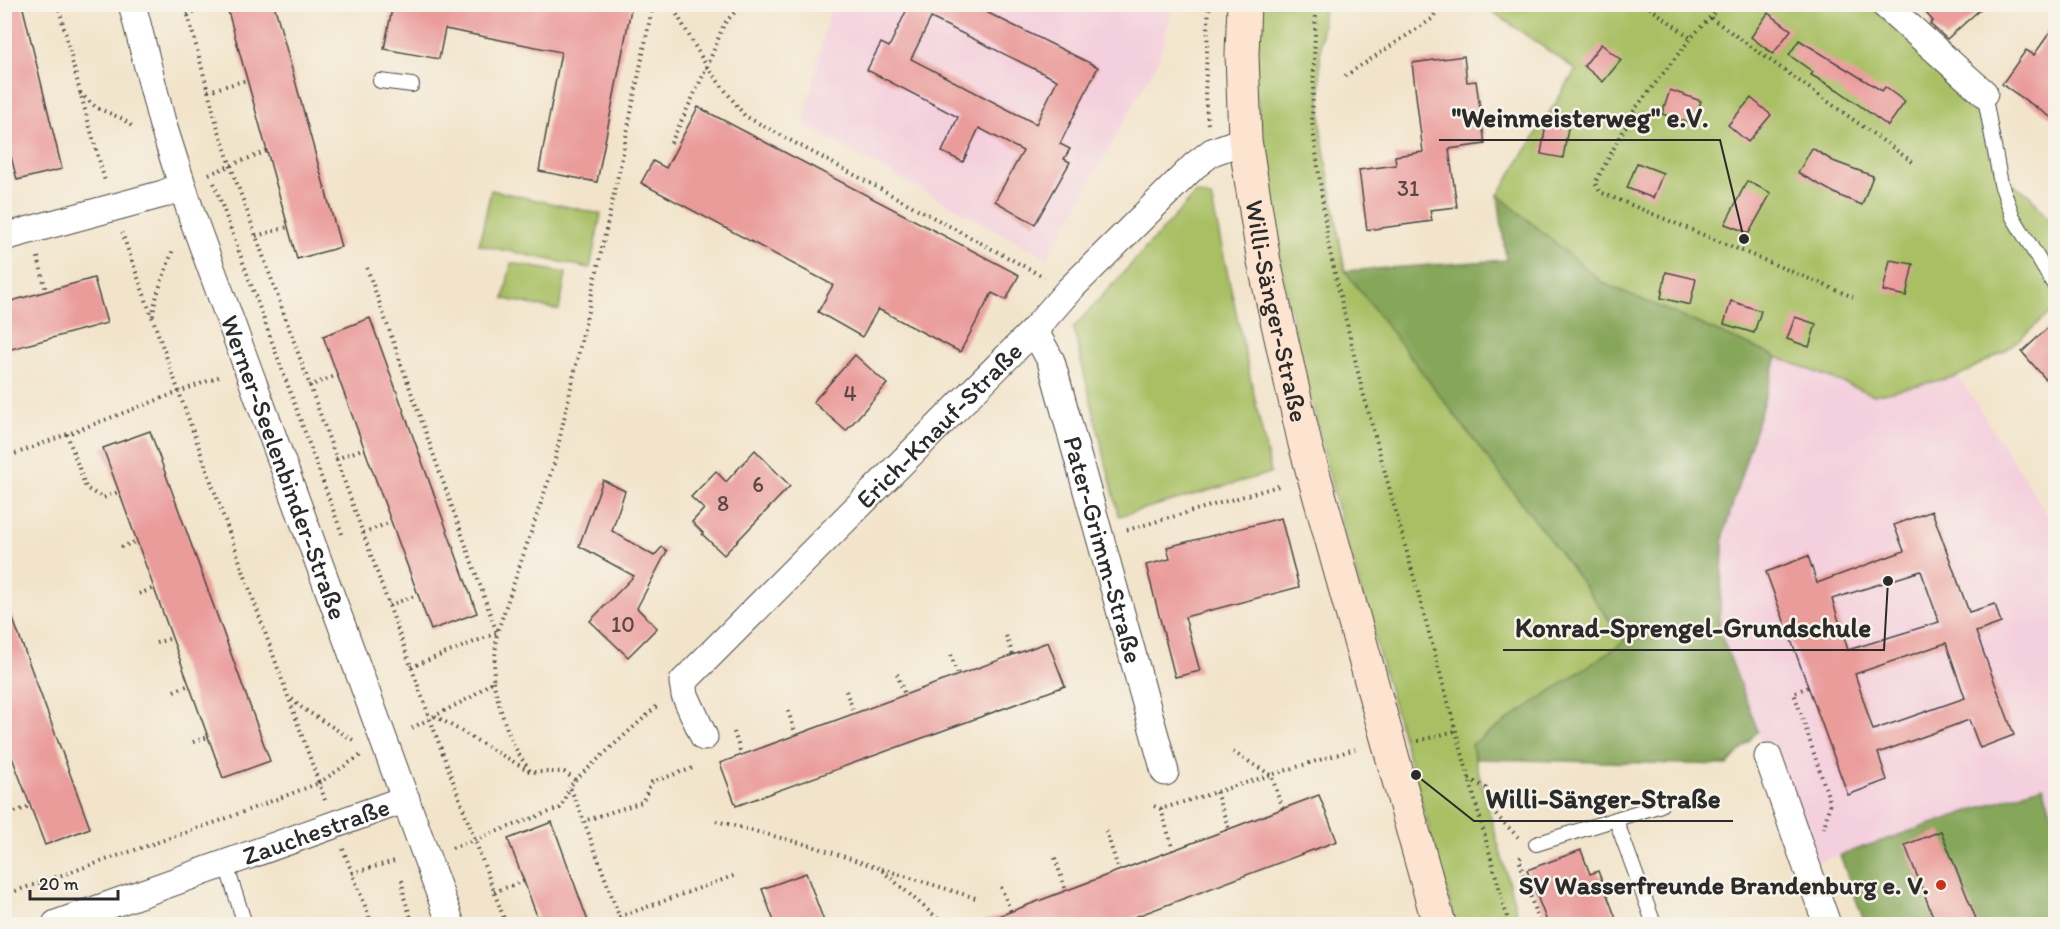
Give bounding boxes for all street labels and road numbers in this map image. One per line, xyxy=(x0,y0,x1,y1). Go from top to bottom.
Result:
street label: Willi-Sänger-Straße xyxy=(1239,198,1316,425)
street label: Werner-Seelenbinder-Straße xyxy=(214,311,354,624)
street label: Erich-Knauf-Straße xyxy=(849,335,1029,515)
street label: Pater-Grimm-Straße xyxy=(1057,432,1150,667)
street label: Zauchestraße xyxy=(238,790,394,872)

